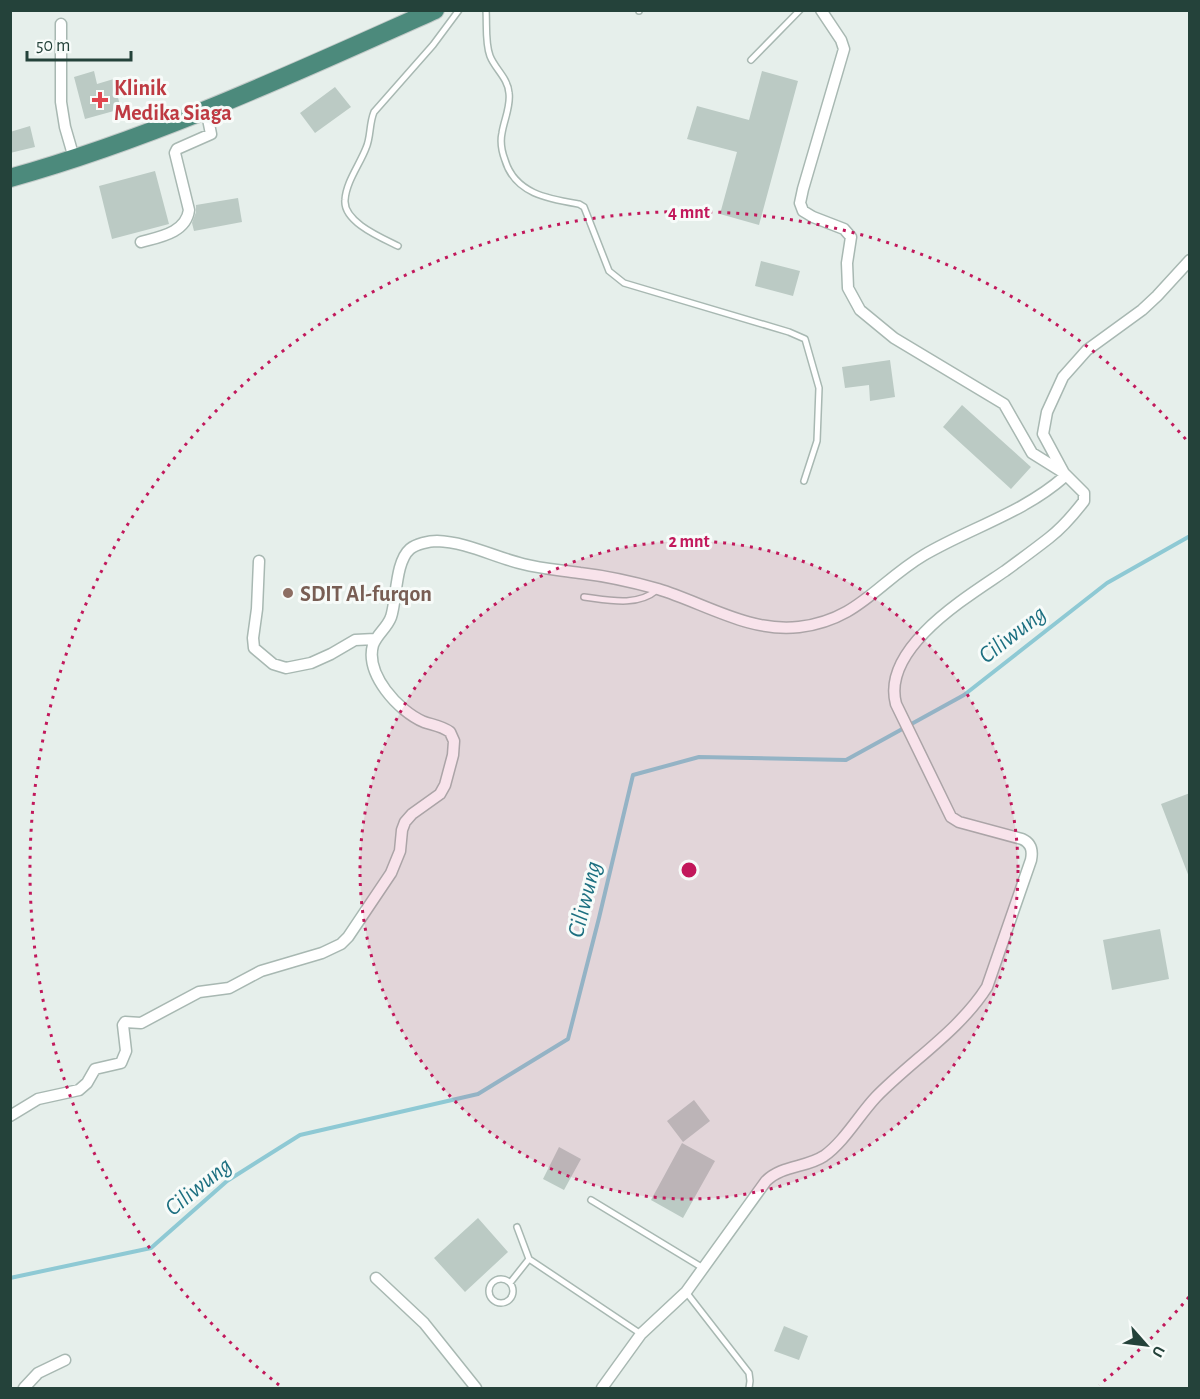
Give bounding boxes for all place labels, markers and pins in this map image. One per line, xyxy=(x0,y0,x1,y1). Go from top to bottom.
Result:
place label: Klinik Medika Siaga xyxy=(114,77,232,124)
marker: Klinik Medika Siaga xyxy=(91,91,109,109)
place label: SDIT Al-furqon xyxy=(300,583,432,605)
marker: SDIT Al-furqon xyxy=(281,586,295,600)
centre of rings xyxy=(679,860,699,880)

